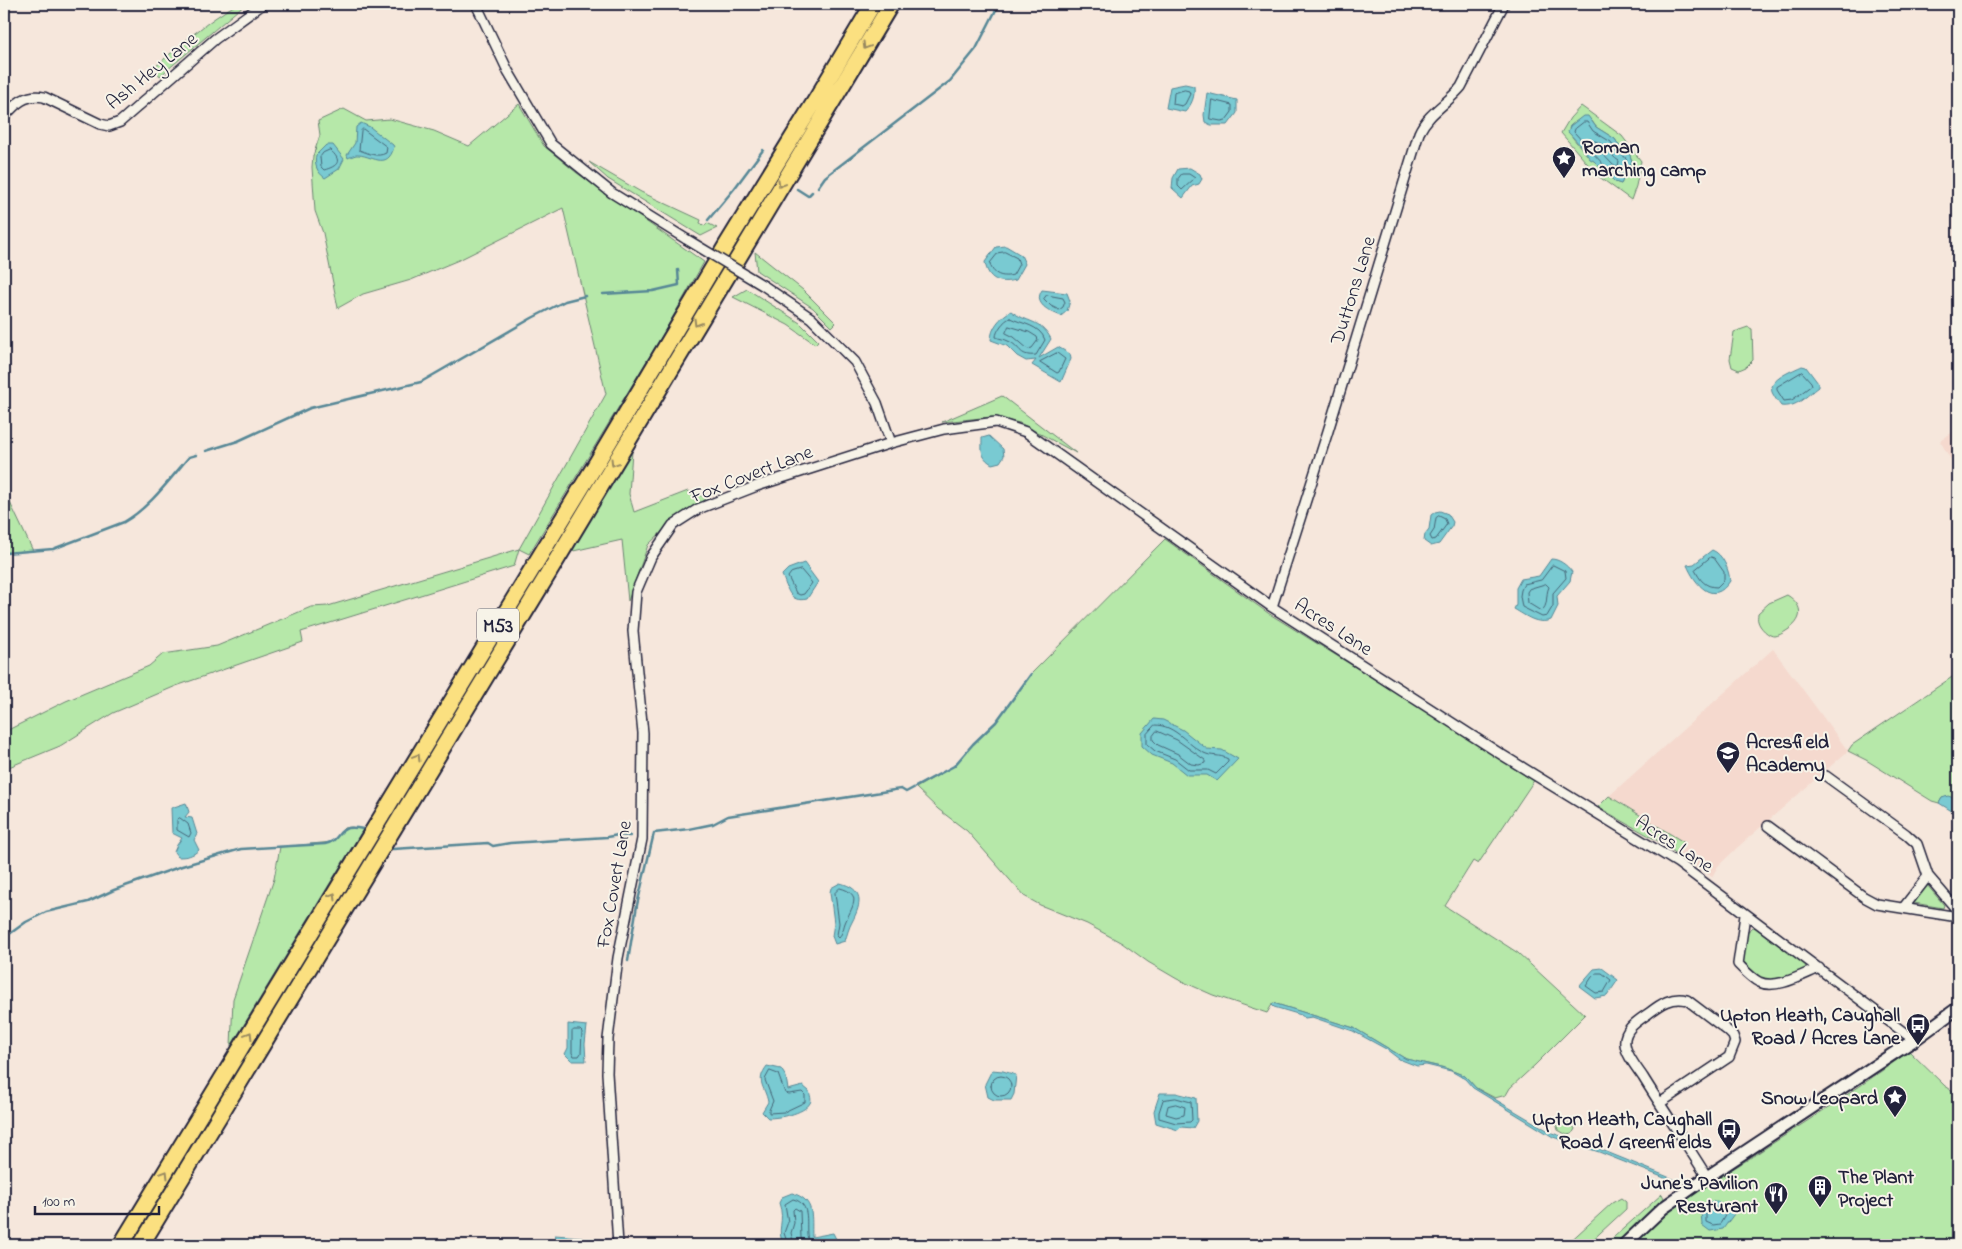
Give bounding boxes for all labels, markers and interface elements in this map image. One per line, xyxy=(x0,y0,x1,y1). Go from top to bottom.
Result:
street label: Ash Hey Lane xyxy=(100,26,205,118)
one-way arrow xyxy=(862,40,872,49)
place label: Roman marching camp xyxy=(1582,134,1707,187)
place icon: Roman marching camp xyxy=(1551,145,1577,179)
one-way arrow xyxy=(778,179,788,188)
street label: Duttons Lane xyxy=(1324,233,1385,349)
one-way arrow xyxy=(694,318,704,327)
street label: Fox Covert Lane xyxy=(685,439,817,512)
one-way arrow xyxy=(610,457,620,466)
street label: Acres Lane xyxy=(1288,592,1378,664)
road number: M53 xyxy=(477,608,519,642)
place label: Acresfield Academy xyxy=(1746,729,1830,782)
school or university icon: Acresfield Academy xyxy=(1715,740,1741,774)
one-way arrow xyxy=(411,753,421,762)
street label: Acres Lane xyxy=(1629,809,1719,881)
street label: Fox Covert Lane xyxy=(590,818,641,952)
one-way arrow xyxy=(327,892,337,901)
place label: Upton Heath, Caughall Road / Acres Lane xyxy=(1720,1002,1901,1054)
bus stop icon: Upton Heath, Caughall Road / Acres Lane xyxy=(1905,1012,1931,1046)
one-way arrow xyxy=(243,1031,253,1040)
place icon: Snow Leopard xyxy=(1882,1084,1908,1118)
place label: Snow Leopard xyxy=(1761,1085,1879,1114)
place label: Upton Heath, Caughall Road / Greenfields xyxy=(1532,1106,1712,1158)
bus stop icon: Upton Heath, Caughall Road / Greenfields xyxy=(1716,1117,1742,1151)
place label: The Plant Project xyxy=(1838,1164,1914,1216)
one-way arrow xyxy=(159,1170,169,1179)
place label: June's Pavilion Resturant xyxy=(1641,1170,1758,1222)
building icon: The Plant Project xyxy=(1807,1174,1833,1208)
restaurant icon: June's Pavilion Resturant xyxy=(1763,1181,1789,1215)
scale bar xyxy=(35,1184,159,1216)
text: 100 m xyxy=(42,1191,75,1213)

